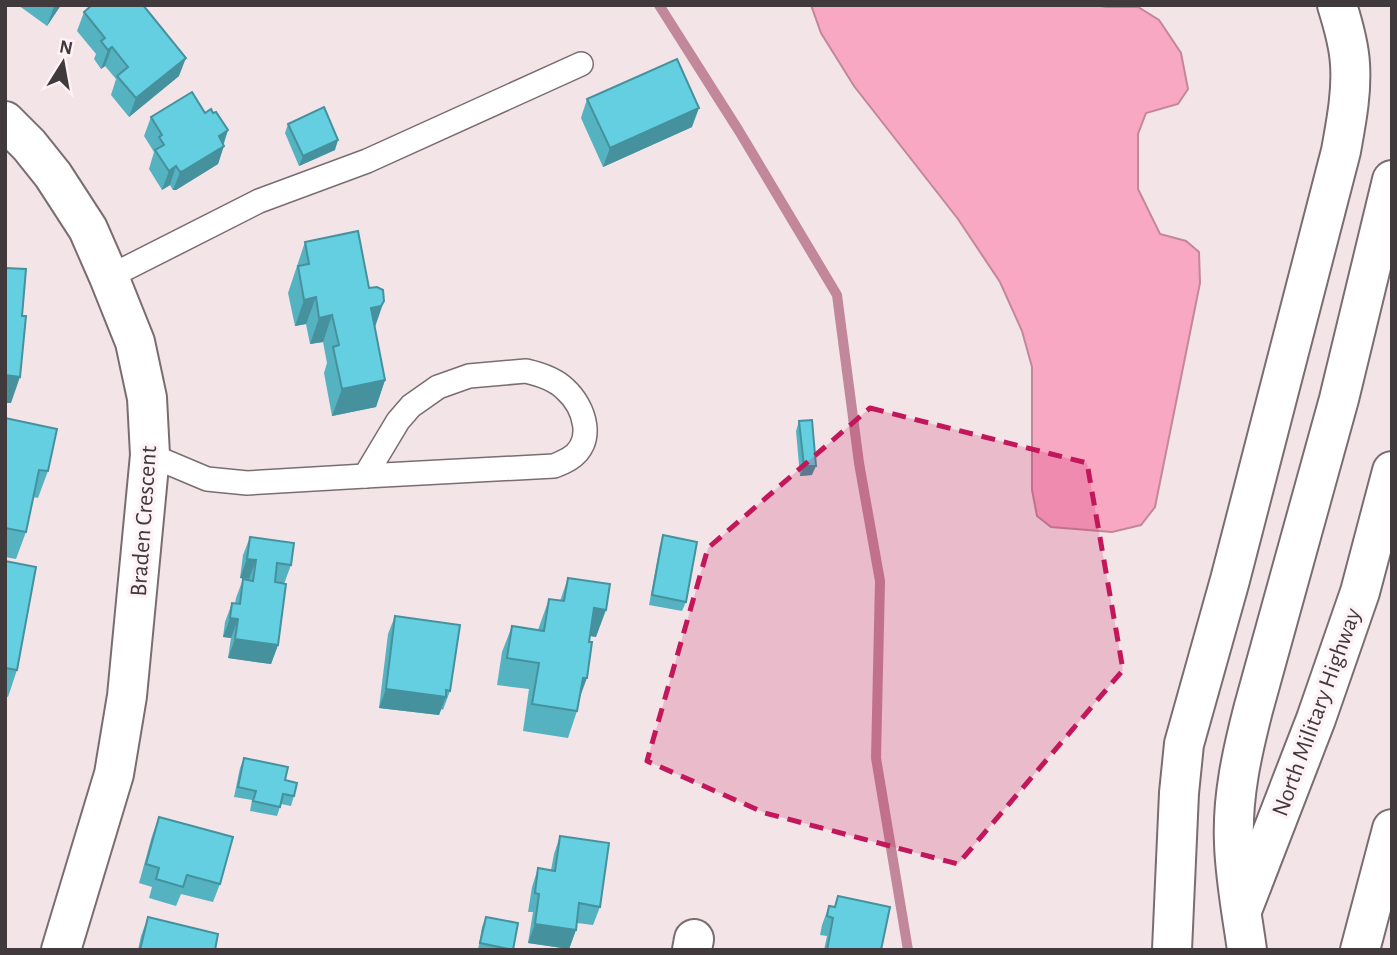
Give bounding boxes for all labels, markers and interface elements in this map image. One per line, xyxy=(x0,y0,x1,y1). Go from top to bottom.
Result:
north arrow xyxy=(28,28,98,98)
text: N xyxy=(58,37,74,58)
street label: Braden Crescent xyxy=(127,445,161,597)
street label: North Military Highway xyxy=(1268,605,1366,819)

